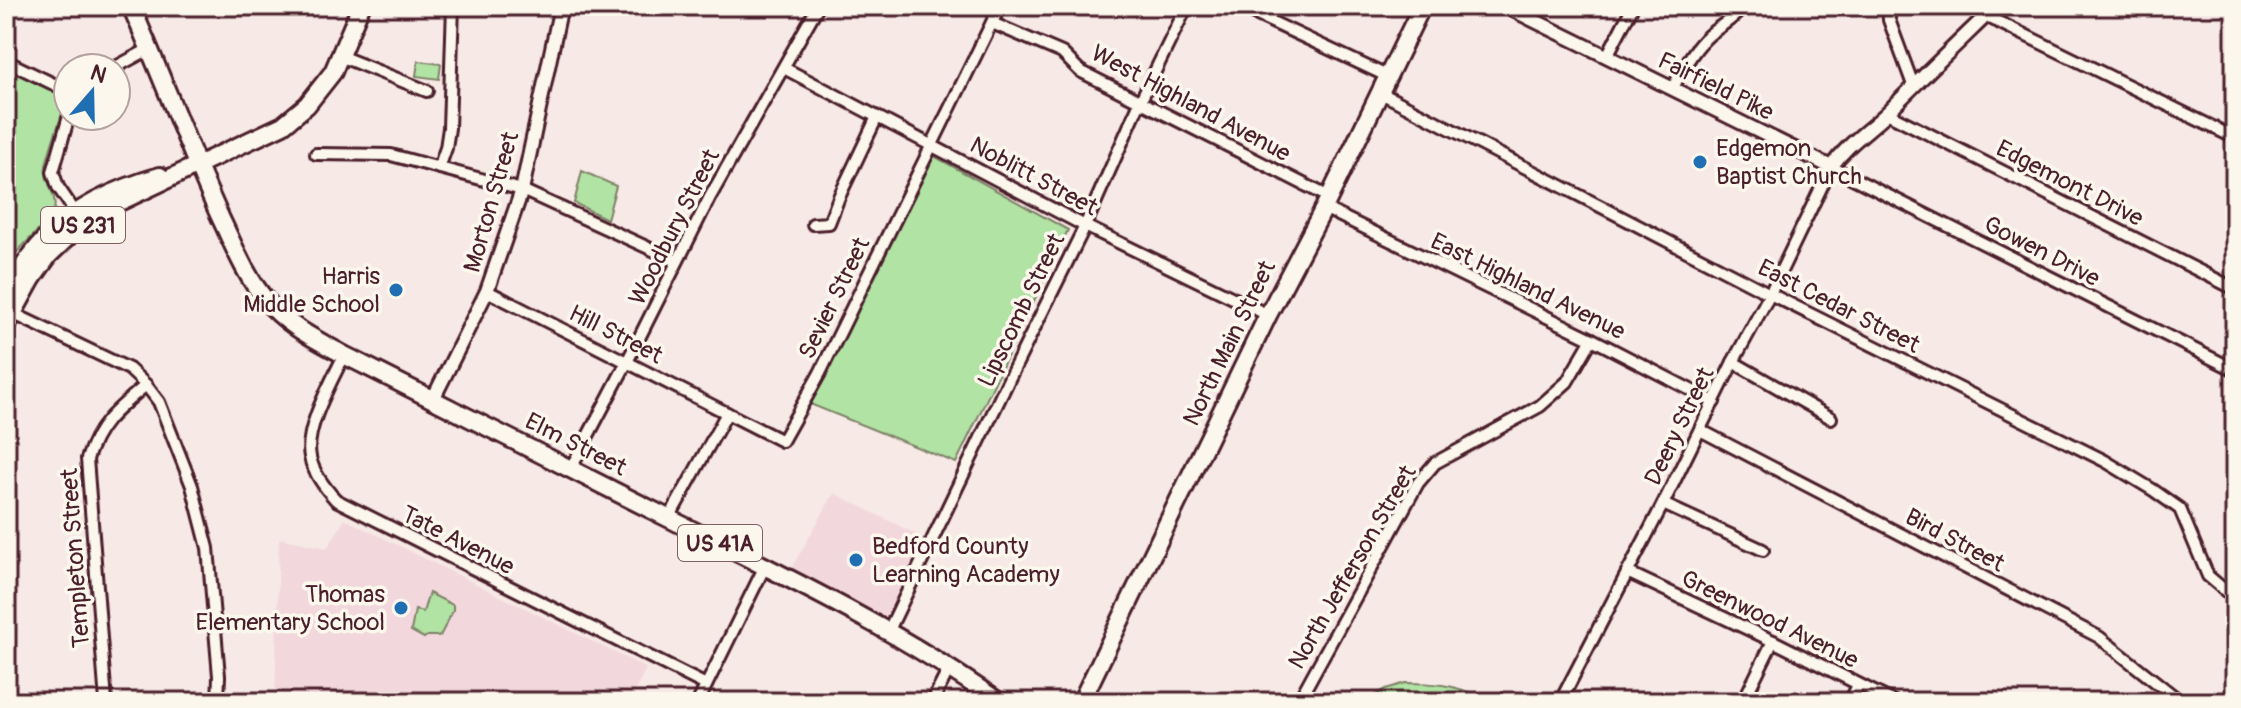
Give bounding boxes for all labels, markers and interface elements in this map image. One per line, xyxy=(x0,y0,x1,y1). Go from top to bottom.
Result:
street label: West Highland Avenue xyxy=(1086,39,1295,168)
street label: Fairfield Pike xyxy=(1653,46,1778,127)
north arrow xyxy=(52,52,132,132)
text: N xyxy=(87,58,110,90)
street label: Morton Street xyxy=(458,128,525,276)
street label: Noblitt Street xyxy=(965,131,1103,222)
place label: Edgemon Baptist Church xyxy=(1716,134,1862,191)
street label: Edgemont Drive xyxy=(1991,134,2148,233)
street label: Woodbury Street xyxy=(623,144,726,310)
marker: Edgemon Baptist Church xyxy=(1691,153,1709,171)
road number: US 231 xyxy=(41,207,125,243)
street label: Gowen Drive xyxy=(1979,210,2105,293)
street label: East Highland Avenue xyxy=(1426,227,1630,346)
street label: Lipscomb Street xyxy=(972,228,1071,392)
street label: Sevier Street xyxy=(793,232,876,364)
street label: East Cedar Street xyxy=(1753,253,1925,360)
street label: North Main Street xyxy=(1177,256,1282,431)
place label: Harris Middle School xyxy=(243,262,380,319)
marker: Harris Middle School xyxy=(387,281,405,299)
street label: Hill Street xyxy=(564,299,668,370)
street label: Deery Street xyxy=(1638,362,1721,490)
street label: Elm Street xyxy=(520,407,632,482)
street label: North Jefferson Street xyxy=(1282,460,1423,674)
street label: Templeton Street xyxy=(55,467,96,649)
street label: Tate Avenue xyxy=(396,500,519,581)
street label: Bird Street xyxy=(1900,502,2010,579)
road number: US 41A xyxy=(678,525,762,561)
place label: Bedford County Learning Academy xyxy=(872,532,1060,589)
marker: Bedford County Learning Academy xyxy=(847,551,865,569)
street label: Greenwood Avenue xyxy=(1676,564,1863,675)
place label: Thomas Elementary School xyxy=(195,580,385,637)
marker: Thomas Elementary School xyxy=(392,599,410,617)

